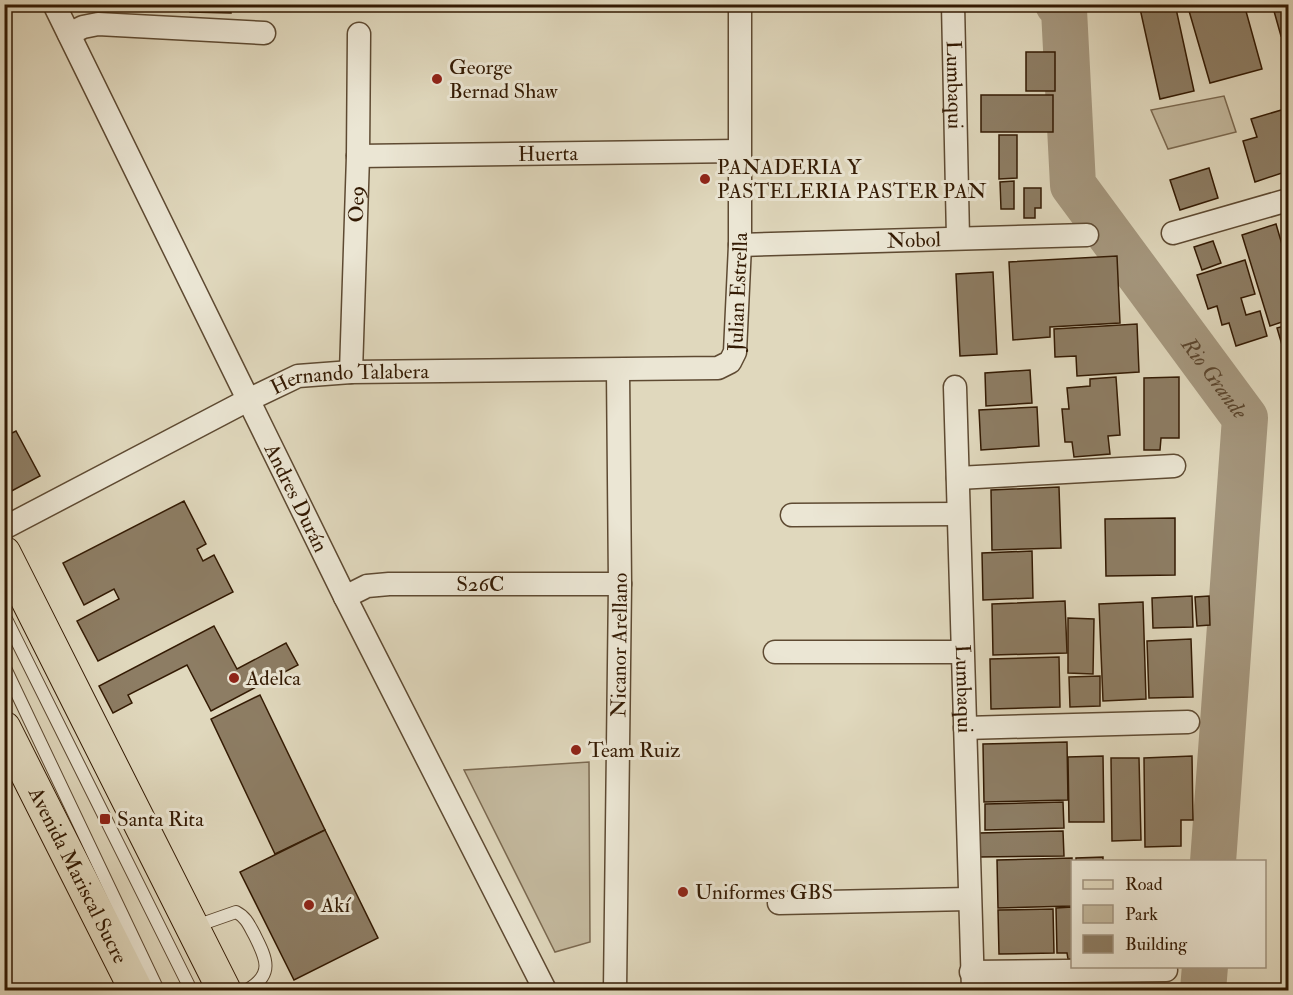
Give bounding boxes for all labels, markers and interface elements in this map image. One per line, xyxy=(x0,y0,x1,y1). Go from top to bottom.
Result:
street label: Lumbaqui xyxy=(940,40,969,130)
place label: George Bernad Shaw xyxy=(449,54,559,105)
marker: George Bernad Shaw xyxy=(430,72,444,86)
street label: Huerta xyxy=(518,140,579,168)
place label: PANADERIA Y PASTELERIA PASTER PAN xyxy=(717,154,987,205)
marker: PANADERIA Y PASTELERIA PASTER PAN xyxy=(698,172,712,186)
street label: Oe9 xyxy=(343,185,371,223)
street label: Nobol xyxy=(886,226,942,255)
street label: Julian Estrella xyxy=(722,232,754,353)
water label: Rio Grande xyxy=(1174,331,1254,425)
street label: Hernando Talabera xyxy=(266,358,429,401)
street label: Andres Durán xyxy=(257,438,334,557)
street label: S26C xyxy=(456,571,504,598)
street label: Nicanor Arellano xyxy=(605,573,634,718)
street label: Lumbaqui xyxy=(949,644,978,734)
place label: Adelca xyxy=(245,665,301,692)
marker: Adelca xyxy=(227,671,241,685)
place label: Team Ruiz xyxy=(588,737,681,764)
marker: Team Ruiz xyxy=(569,743,583,757)
street label: Avenida Mariscal Sucre xyxy=(22,782,134,969)
place label: Santa Rita xyxy=(117,806,204,833)
marker: Santa Rita xyxy=(98,812,112,826)
legend xyxy=(1071,860,1266,968)
text: Road xyxy=(1125,873,1163,896)
place label: Uniformes GBS xyxy=(695,879,833,906)
marker: Uniformes GBS xyxy=(676,885,690,899)
place label: Akí xyxy=(320,892,351,919)
marker: Akí xyxy=(302,898,316,912)
text: Park xyxy=(1125,903,1158,926)
text: Building xyxy=(1125,933,1188,956)

